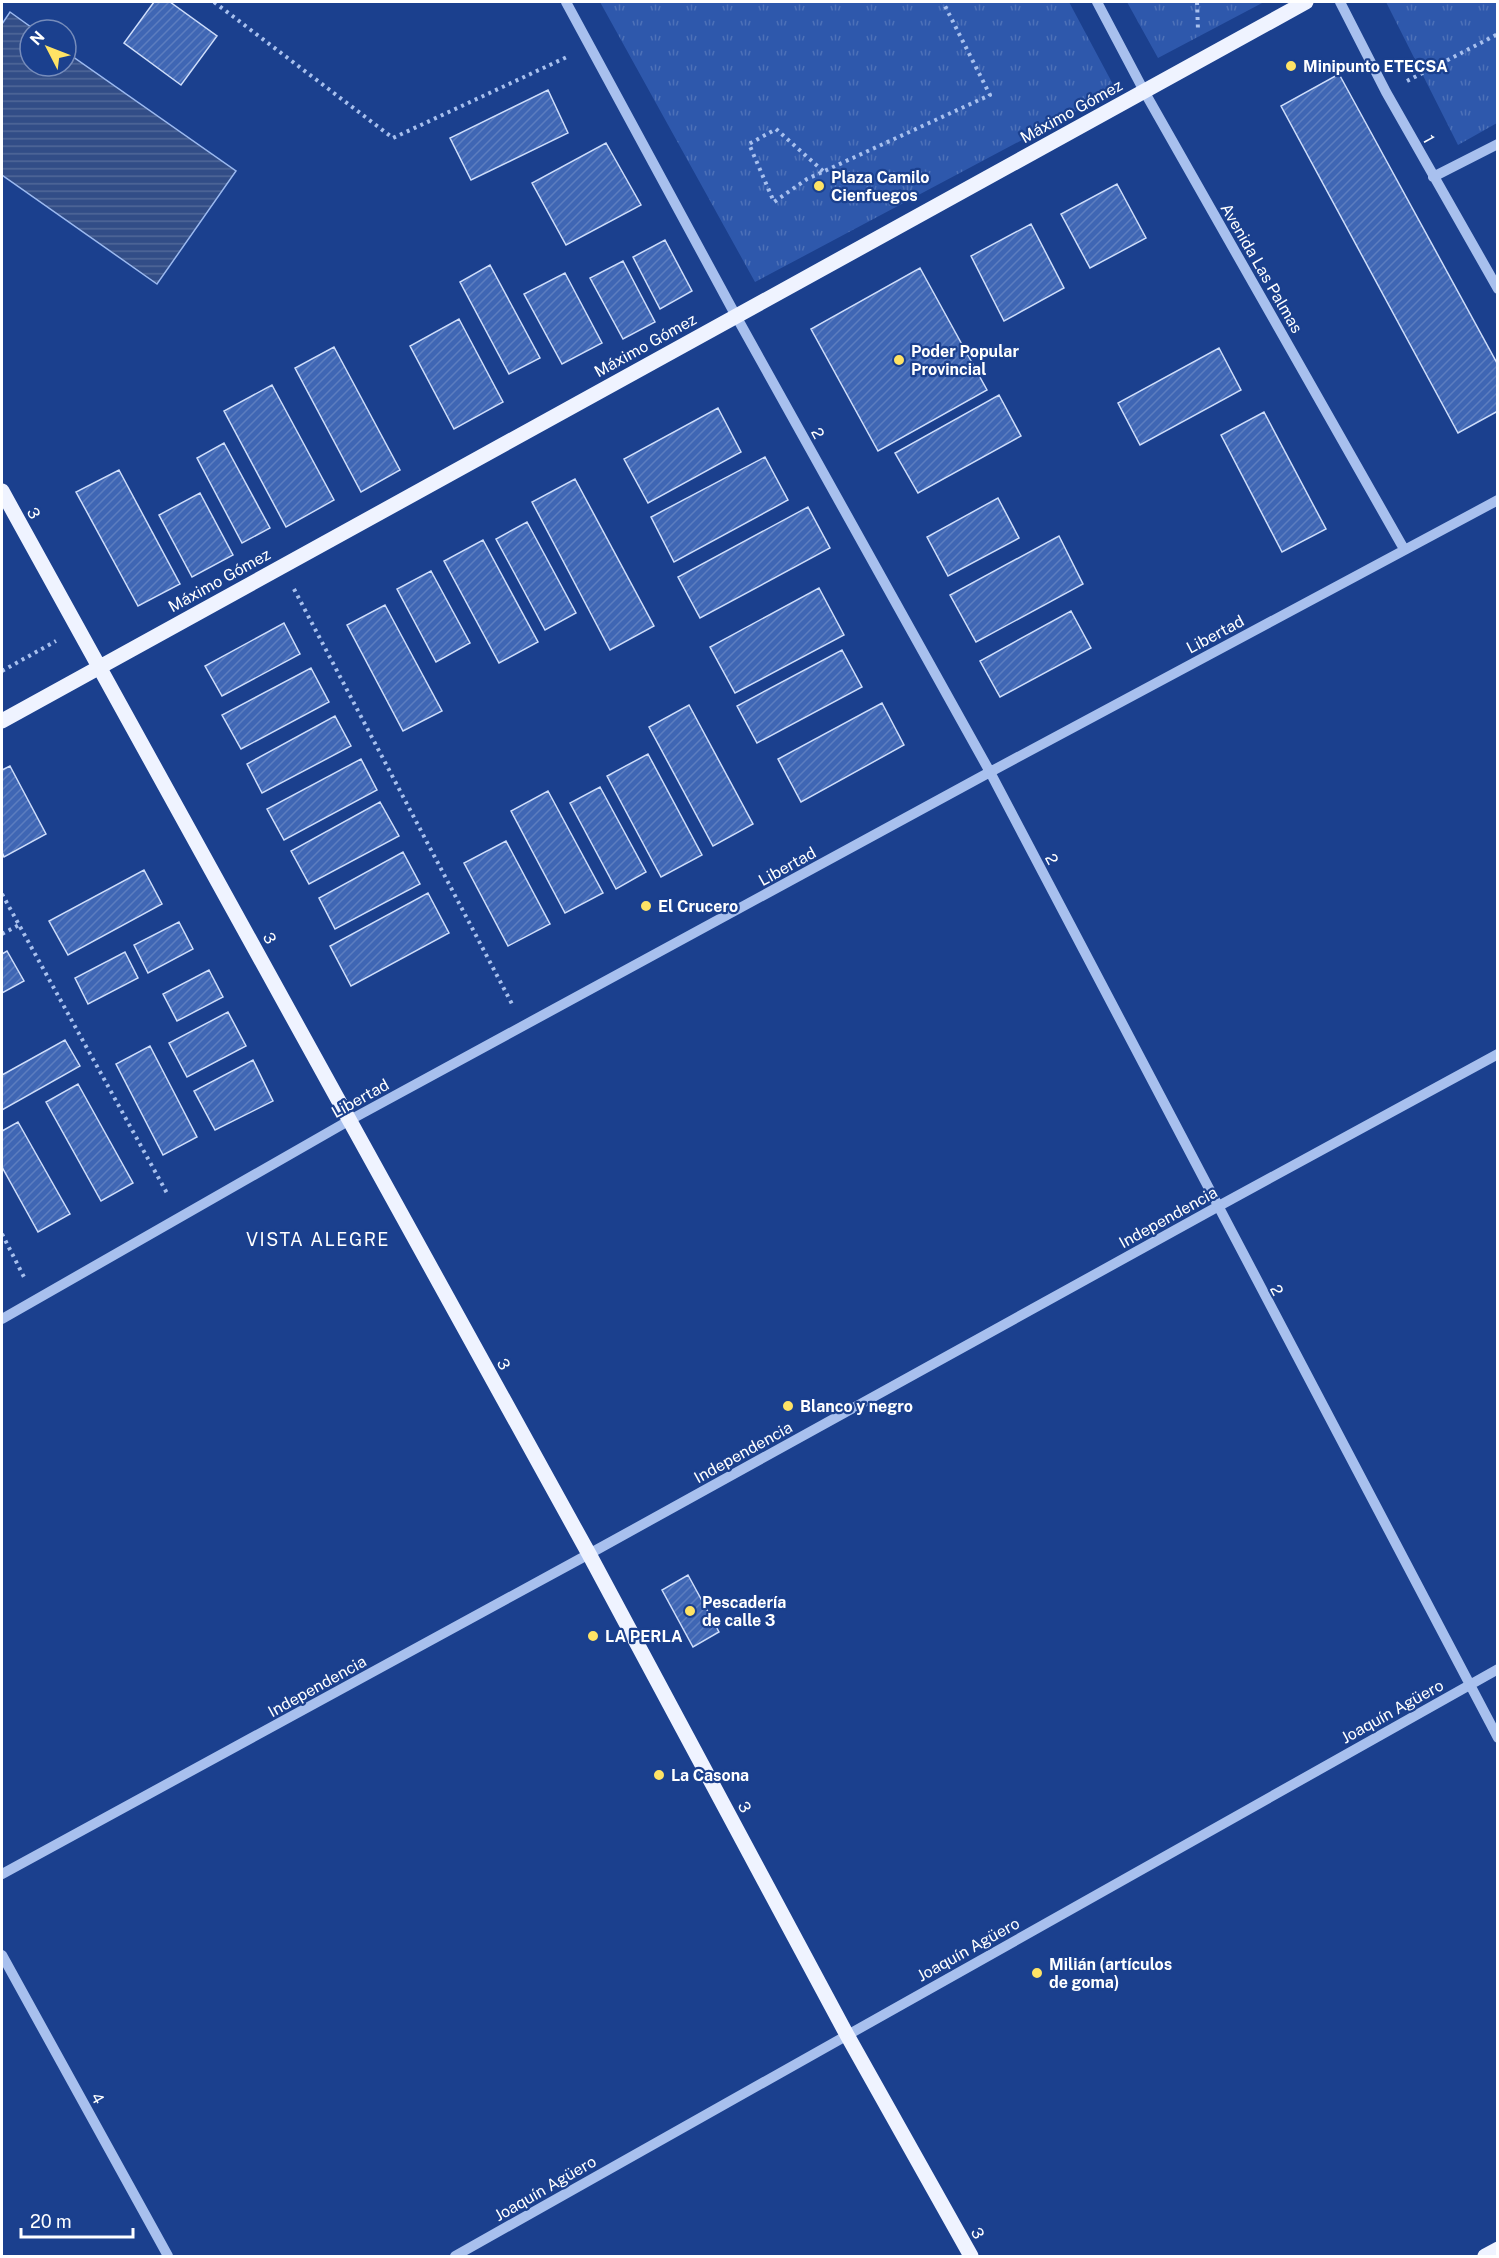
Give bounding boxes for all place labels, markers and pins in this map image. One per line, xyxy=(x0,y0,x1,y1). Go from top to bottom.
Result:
place label: Minipunto ETECSA xyxy=(1303,57,1448,76)
marker: Minipunto ETECSA xyxy=(1284,59,1298,73)
place label: Plaza Camilo Cienfuegos xyxy=(831,168,929,205)
marker: Plaza Camilo Cienfuegos xyxy=(812,179,826,193)
place label: Poder Popular Provincial xyxy=(911,342,1019,379)
marker: Poder Popular Provincial xyxy=(892,353,906,367)
place label: El Crucero xyxy=(658,897,738,916)
marker: El Crucero xyxy=(639,899,653,913)
place label: Blanco y negro xyxy=(800,1397,913,1416)
marker: Blanco y negro xyxy=(781,1399,795,1413)
place label: Pescadería de calle 3 xyxy=(702,1593,786,1630)
marker: Pescadería de calle 3 xyxy=(683,1604,697,1618)
place label: LA PERLA xyxy=(605,1627,683,1646)
marker: LA PERLA xyxy=(586,1629,600,1643)
place label: La Casona xyxy=(671,1766,749,1785)
marker: La Casona xyxy=(652,1768,666,1782)
place label: Milián (artículos de goma) xyxy=(1049,1955,1172,1992)
marker: Milián (artículos de goma) xyxy=(1030,1966,1044,1980)

